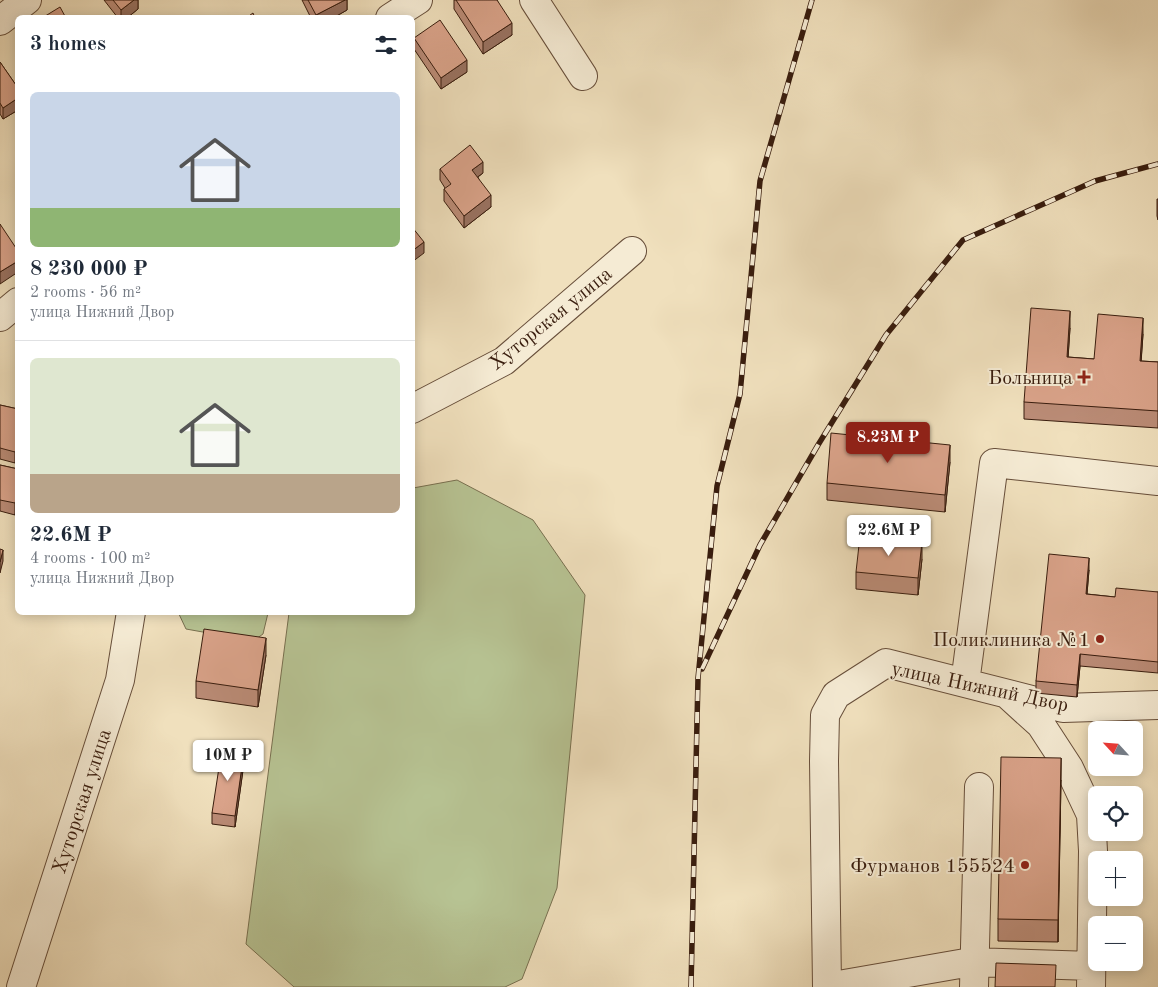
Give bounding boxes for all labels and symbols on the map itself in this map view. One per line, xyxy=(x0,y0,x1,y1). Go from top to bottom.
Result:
street label: Хуторская улица xyxy=(486,264,616,375)
place label: Больница xyxy=(988,369,1073,389)
marker: Больница xyxy=(1077,370,1091,384)
pin: 8.23M ₽ xyxy=(842,422,934,464)
pin: 22.6M ₽ xyxy=(843,514,935,557)
place label: Поликлиника №1 xyxy=(932,631,1090,651)
marker: Поликлиника №1 xyxy=(1094,633,1106,645)
street label: улица Нижний Двор xyxy=(889,659,1070,716)
north arrow xyxy=(1088,721,1142,776)
street label: Хуторская улица xyxy=(50,727,116,877)
pin: 10M ₽ xyxy=(193,740,263,782)
place label: Фурманов 155524 xyxy=(850,857,1015,877)
marker: Фурманов 155524 xyxy=(1019,859,1031,871)

